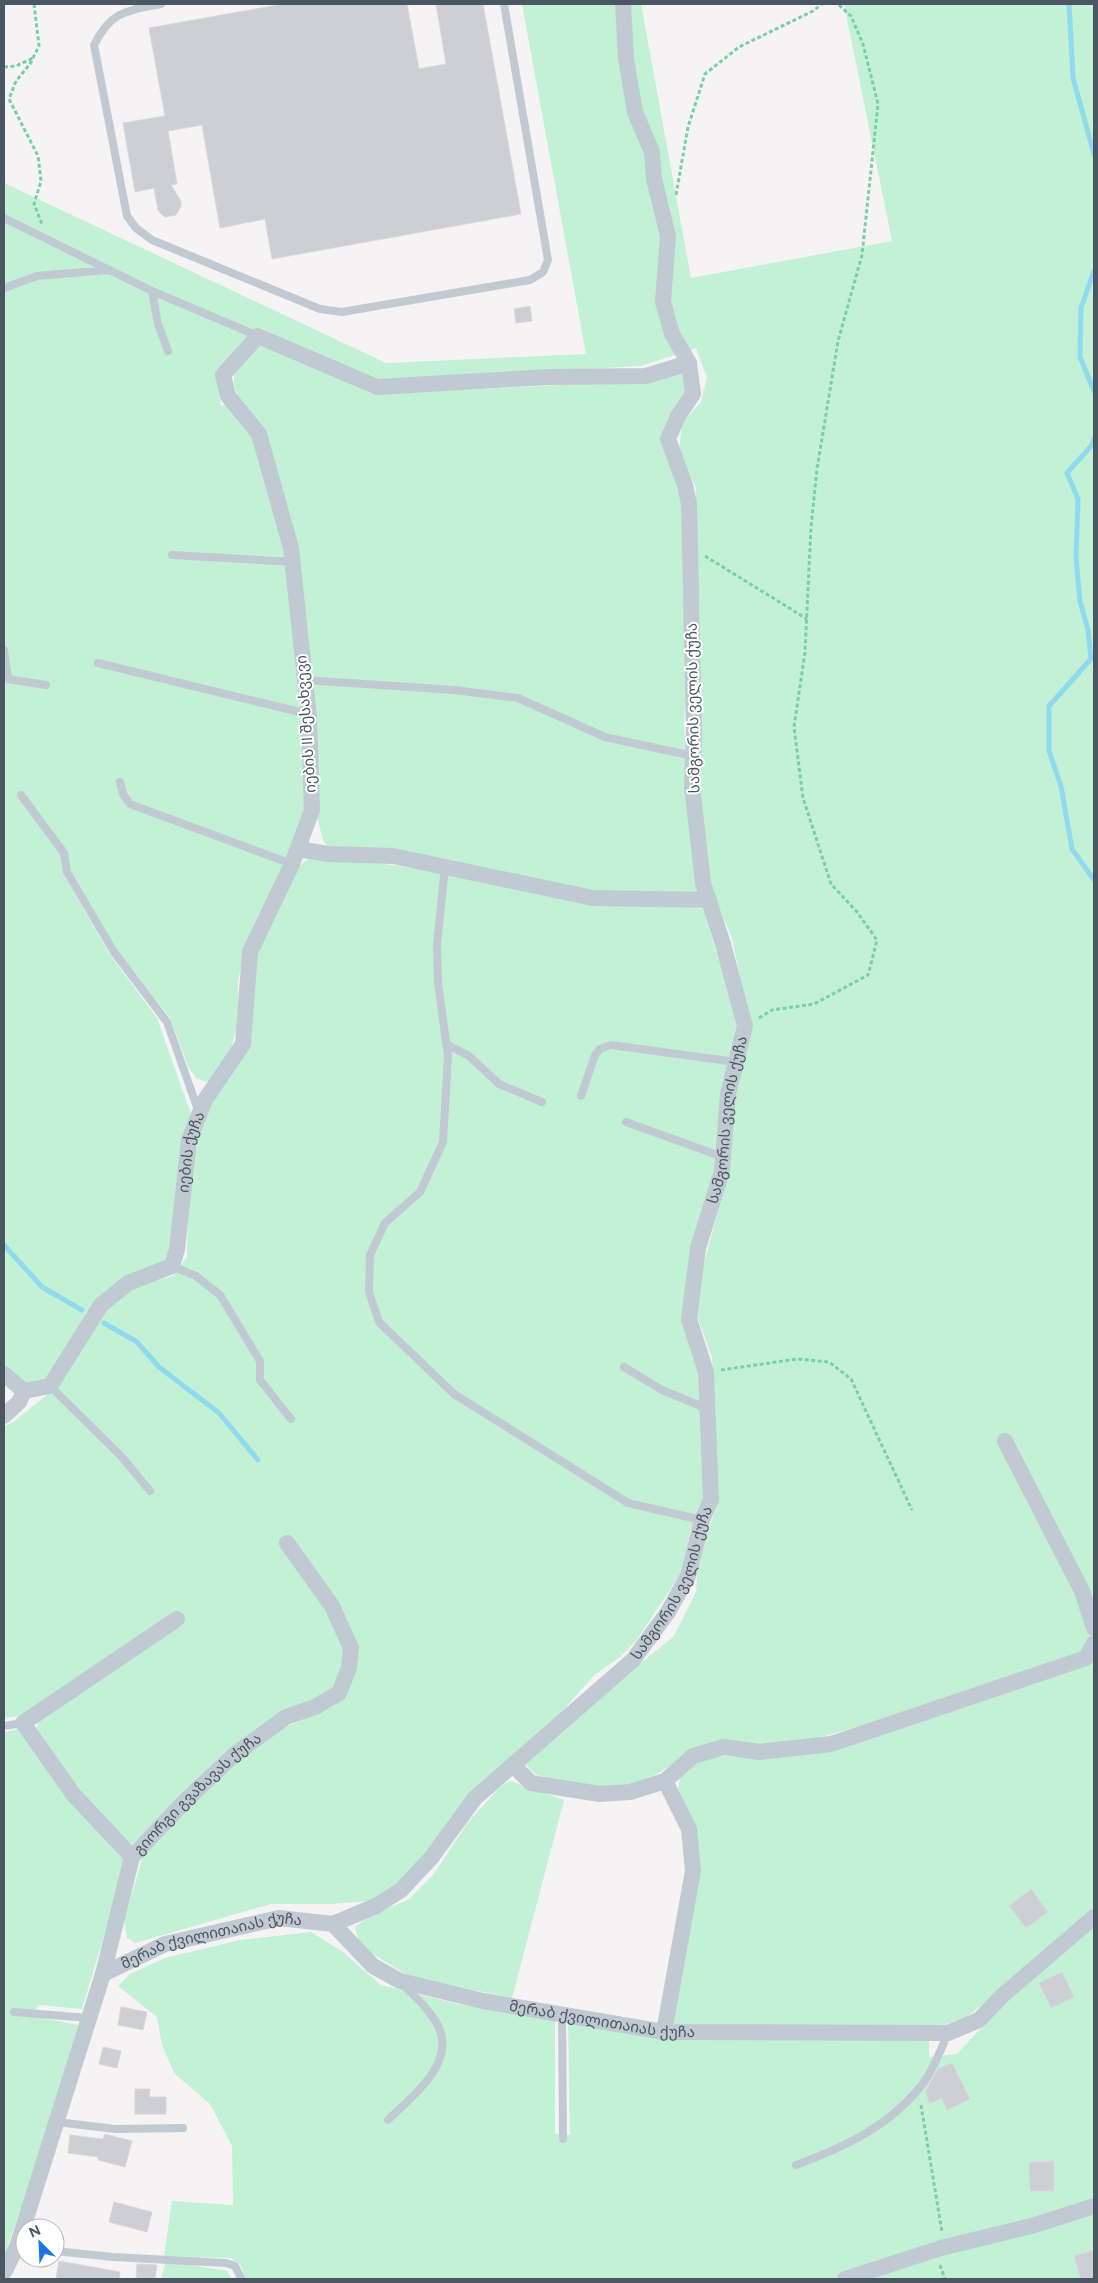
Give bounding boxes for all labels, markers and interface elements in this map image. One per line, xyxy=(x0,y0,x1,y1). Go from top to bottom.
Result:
street label: სამგორის ველის ქუჩა xyxy=(683,623,703,793)
street label: იების II შესახვევი xyxy=(292,655,320,793)
street label: სამგორის ველის ქუჩა xyxy=(703,1034,751,1206)
street label: იების ქუჩა xyxy=(174,1109,208,1194)
street label: სამგორის ველის ქუჩა xyxy=(627,1503,716,1663)
street label: გიორგი გვაზავას ქუჩა xyxy=(130,1729,265,1859)
street label: მერაბ ქვილითაიას ქუჩა xyxy=(118,1909,303,1973)
street label: მერაბ ქვილითაიას ქუჩა xyxy=(508,1997,695,2041)
north arrow xyxy=(15,2218,65,2268)
text: N xyxy=(27,2222,43,2242)

